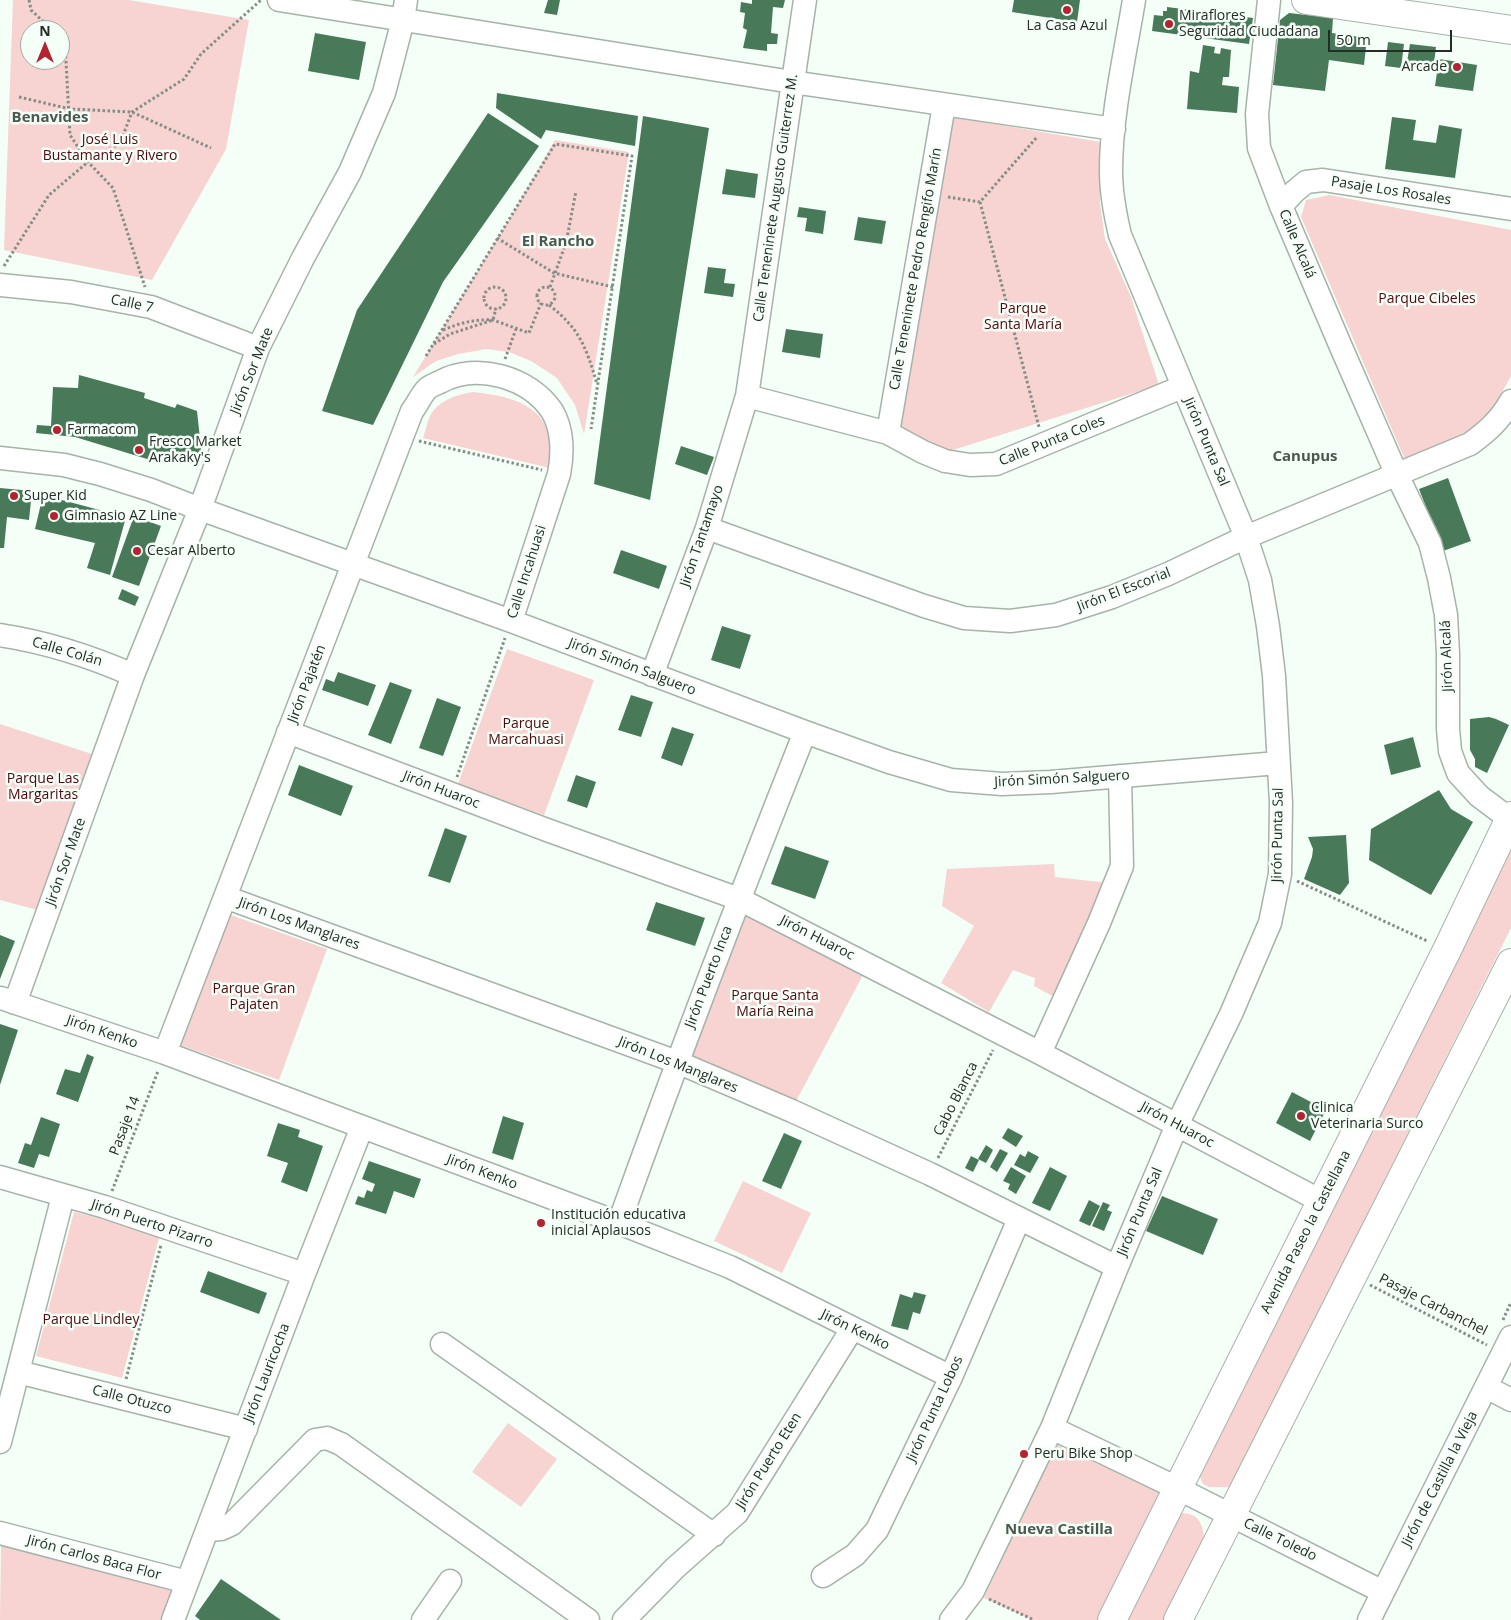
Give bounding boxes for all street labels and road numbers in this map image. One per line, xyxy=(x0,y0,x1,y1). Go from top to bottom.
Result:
street label: Calle Teneninete Augusto Guiterrez M. xyxy=(750,73,802,323)
street label: Calle Teneninete Pedro Rengifo Marín xyxy=(886,146,946,392)
street label: Pasaje Los Rosales xyxy=(1330,173,1452,209)
street label: Calle Alcalá xyxy=(1275,207,1319,281)
street label: Calle 7 xyxy=(109,291,155,317)
street label: Jirón Sor Mate xyxy=(227,325,277,417)
street label: Jirón Punta Sal xyxy=(1180,395,1232,489)
street label: Calle Punta Coles xyxy=(997,412,1107,470)
street label: Jirón Tantamayo xyxy=(677,483,727,589)
street label: Calle Incahuasi xyxy=(504,523,550,621)
street label: Jirón El Escorial xyxy=(1075,564,1173,616)
street label: Jirón Alcalá xyxy=(1437,620,1457,692)
street label: Calle Colán xyxy=(30,634,104,670)
street label: Jirón Simón Salguero xyxy=(566,635,698,699)
street label: Jirón Pajatén xyxy=(284,642,330,726)
street label: Jirón Simón Salguero xyxy=(994,767,1130,791)
street label: Jirón Huaroc xyxy=(400,768,482,812)
street label: Jirón Punta Sal xyxy=(1269,788,1287,882)
street label: Jirón Sor Mate xyxy=(42,816,90,908)
street label: Jirón Los Manglares xyxy=(236,894,362,954)
street label: Jirón Huaroc xyxy=(777,912,857,964)
street label: Jirón Puerto Inca xyxy=(682,923,736,1031)
street label: Jirón Kenko xyxy=(64,1012,140,1052)
street label: Jirón Los Manglares xyxy=(616,1033,740,1097)
street label: Cabo Blanca xyxy=(930,1059,982,1139)
street label: Pasaje 14 xyxy=(106,1094,144,1158)
street label: Jirón Huaroc xyxy=(1137,1099,1217,1151)
street label: Avenida Paseo la Castellana xyxy=(1257,1148,1355,1316)
street label: Jirón Kenko xyxy=(444,1151,520,1193)
street label: Jirón Punta Sal xyxy=(1114,1165,1166,1259)
street label: Jirón Puerto Pizarro xyxy=(89,1196,215,1252)
street label: Pasaje Carbanchel xyxy=(1376,1270,1490,1340)
street label: Jirón Kenko xyxy=(818,1306,892,1354)
street label: Jirón Lauricocha xyxy=(240,1321,294,1425)
street label: Jirón Punta Lobos xyxy=(903,1353,967,1465)
street label: Calle Otuzco xyxy=(91,1382,173,1418)
street label: Jirón de Castilla la Vieja xyxy=(1398,1408,1482,1550)
street label: Jirón Puerto Eten xyxy=(733,1410,805,1512)
street label: Calle Toledo xyxy=(1241,1515,1319,1565)
street label: Jirón Carlos Baca Flor xyxy=(25,1532,163,1584)

